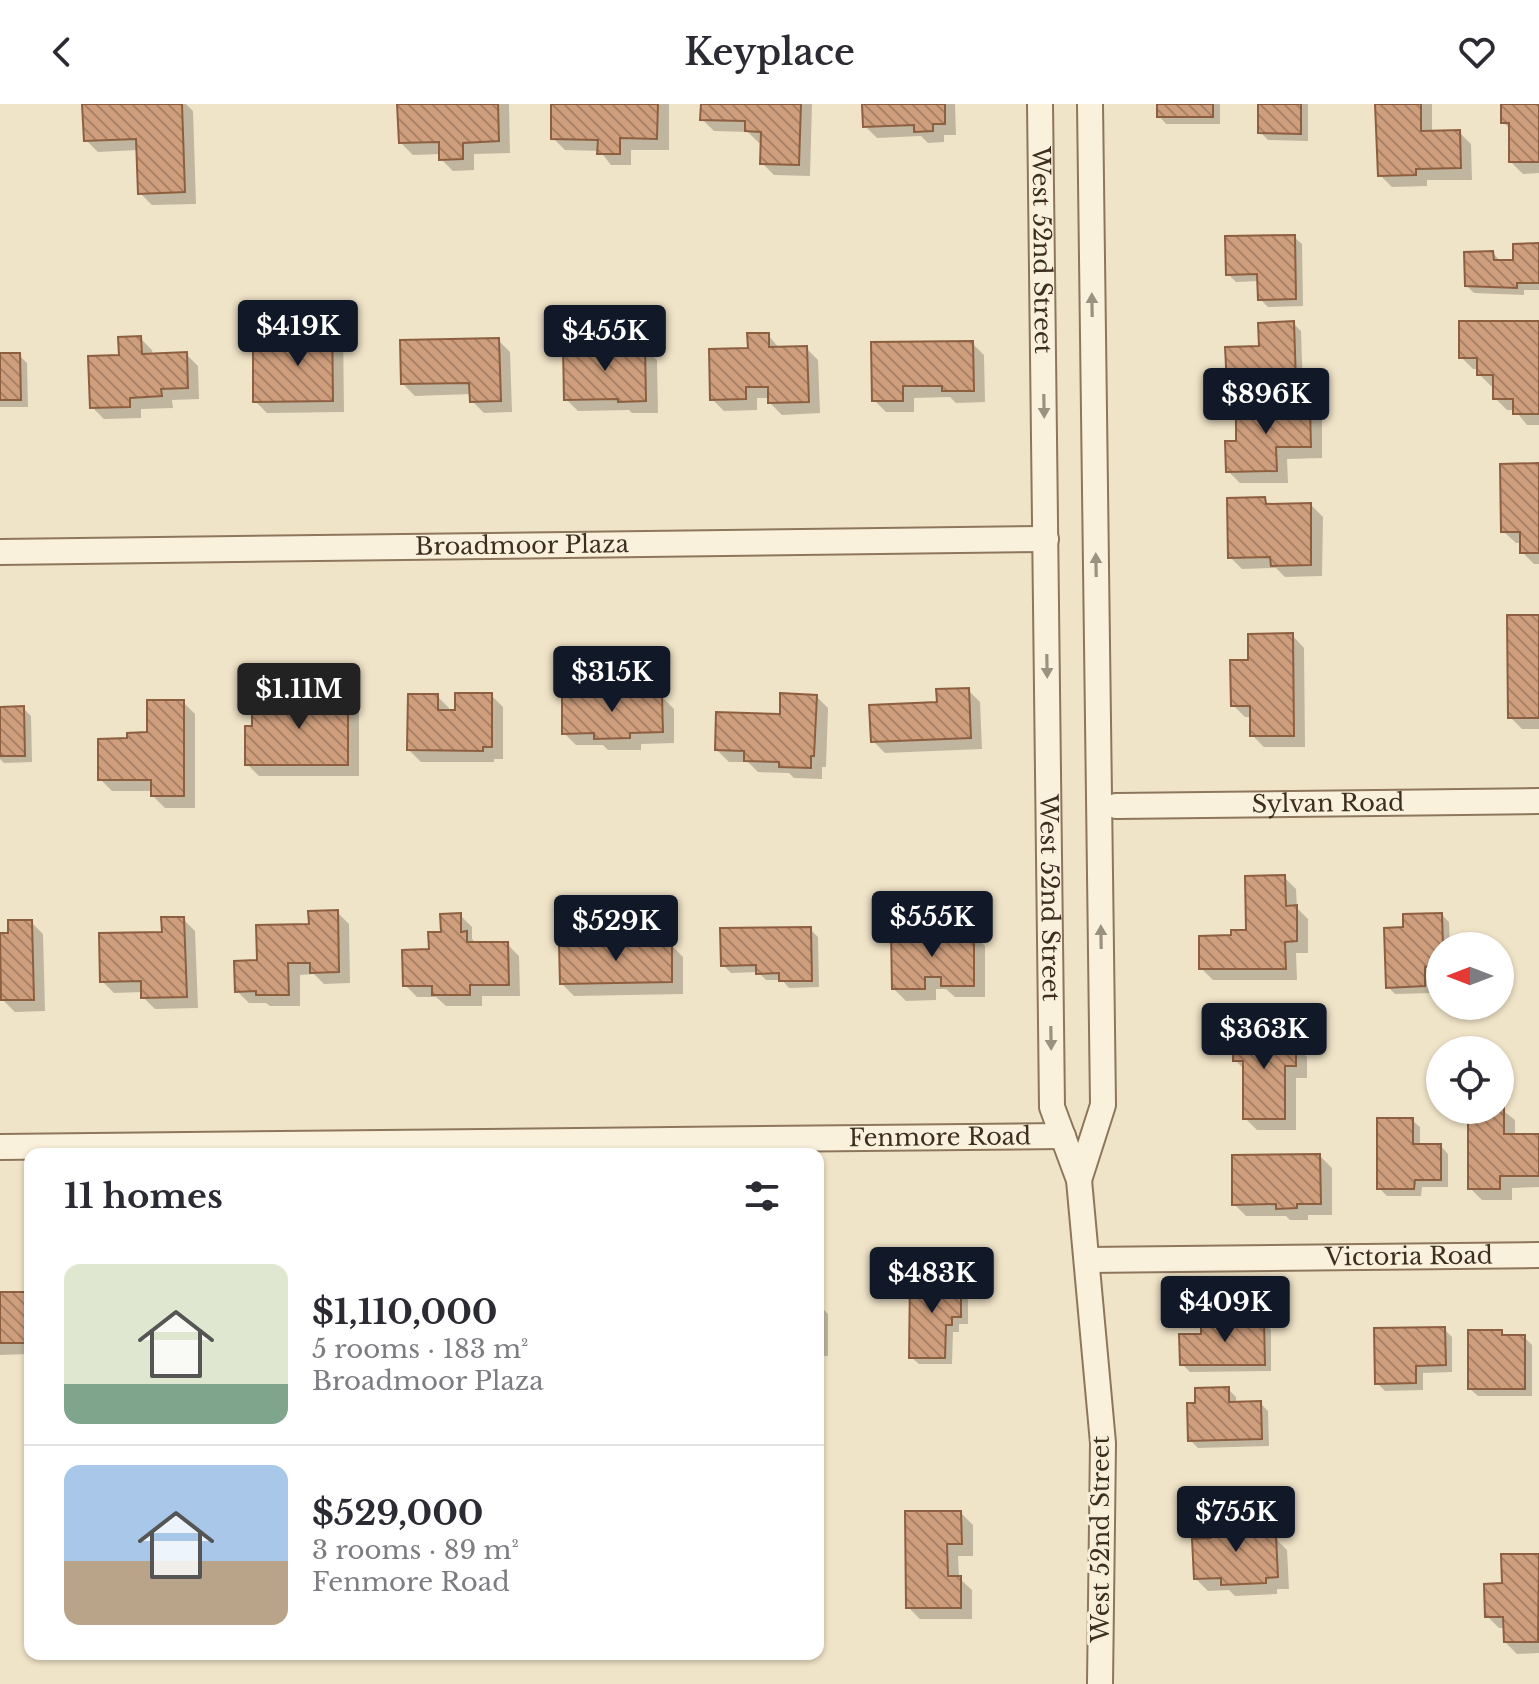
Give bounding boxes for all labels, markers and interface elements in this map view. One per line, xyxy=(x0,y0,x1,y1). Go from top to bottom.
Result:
icon: back xyxy=(40,30,84,74)
text: Keyplace xyxy=(684,30,855,75)
icon: heart xyxy=(1455,30,1499,74)
street label: West 52nd Street xyxy=(1026,145,1058,354)
one-way arrow xyxy=(1086,292,1099,317)
pin: $419K xyxy=(242,300,354,368)
pin: $455K xyxy=(549,305,661,373)
text: $419K xyxy=(256,310,340,342)
text: $455K xyxy=(562,315,648,347)
pin: $896K xyxy=(1210,368,1322,436)
text: $896K xyxy=(1221,378,1311,410)
one-way arrow xyxy=(1038,394,1050,419)
street label: Broadmoor Plaza xyxy=(415,529,630,561)
one-way arrow xyxy=(1090,552,1102,577)
pin: $315K xyxy=(556,646,668,714)
one-way arrow xyxy=(1041,654,1053,679)
text: $315K xyxy=(571,656,653,688)
pin: $1.11M xyxy=(234,663,364,731)
text: $1.11M xyxy=(255,673,343,705)
street label: Sylvan Road xyxy=(1251,788,1405,818)
street label: West 52nd Street xyxy=(1034,793,1066,1002)
pin: $555K xyxy=(876,891,988,959)
pin: $529K xyxy=(560,895,672,963)
text: $555K xyxy=(890,901,974,933)
text: $529K xyxy=(572,905,660,937)
one-way arrow xyxy=(1095,924,1107,949)
north arrow xyxy=(1426,932,1514,1020)
map controls xyxy=(1426,932,1514,1124)
pin: $363K xyxy=(1208,1003,1320,1071)
text: $363K xyxy=(1220,1013,1308,1045)
one-way arrow xyxy=(1045,1026,1057,1051)
button: locate xyxy=(1426,1036,1514,1124)
street label: Fenmore Road xyxy=(848,1121,1031,1152)
icon: filters xyxy=(740,1174,784,1218)
text: 11 homes xyxy=(64,1175,223,1217)
street label: Victoria Road xyxy=(1324,1241,1493,1271)
pin: $483K xyxy=(876,1247,988,1315)
text: $483K xyxy=(888,1257,976,1289)
pin: $409K xyxy=(1169,1276,1281,1344)
text: $409K xyxy=(1179,1286,1271,1318)
text: $1,110,000 xyxy=(312,1291,498,1333)
icon: home xyxy=(128,1296,224,1392)
text: 5 rooms · 183 m² xyxy=(312,1333,529,1365)
text: Broadmoor Plaza xyxy=(312,1365,544,1397)
street label: West 52nd Street xyxy=(1086,1435,1115,1644)
pin: $755K xyxy=(1180,1486,1292,1554)
text: $529,000 xyxy=(312,1492,484,1534)
text: $755K xyxy=(1195,1496,1277,1528)
icon: home xyxy=(128,1497,224,1593)
text: 3 rooms · 89 m² xyxy=(312,1534,519,1566)
text: Fenmore Road xyxy=(312,1566,510,1598)

